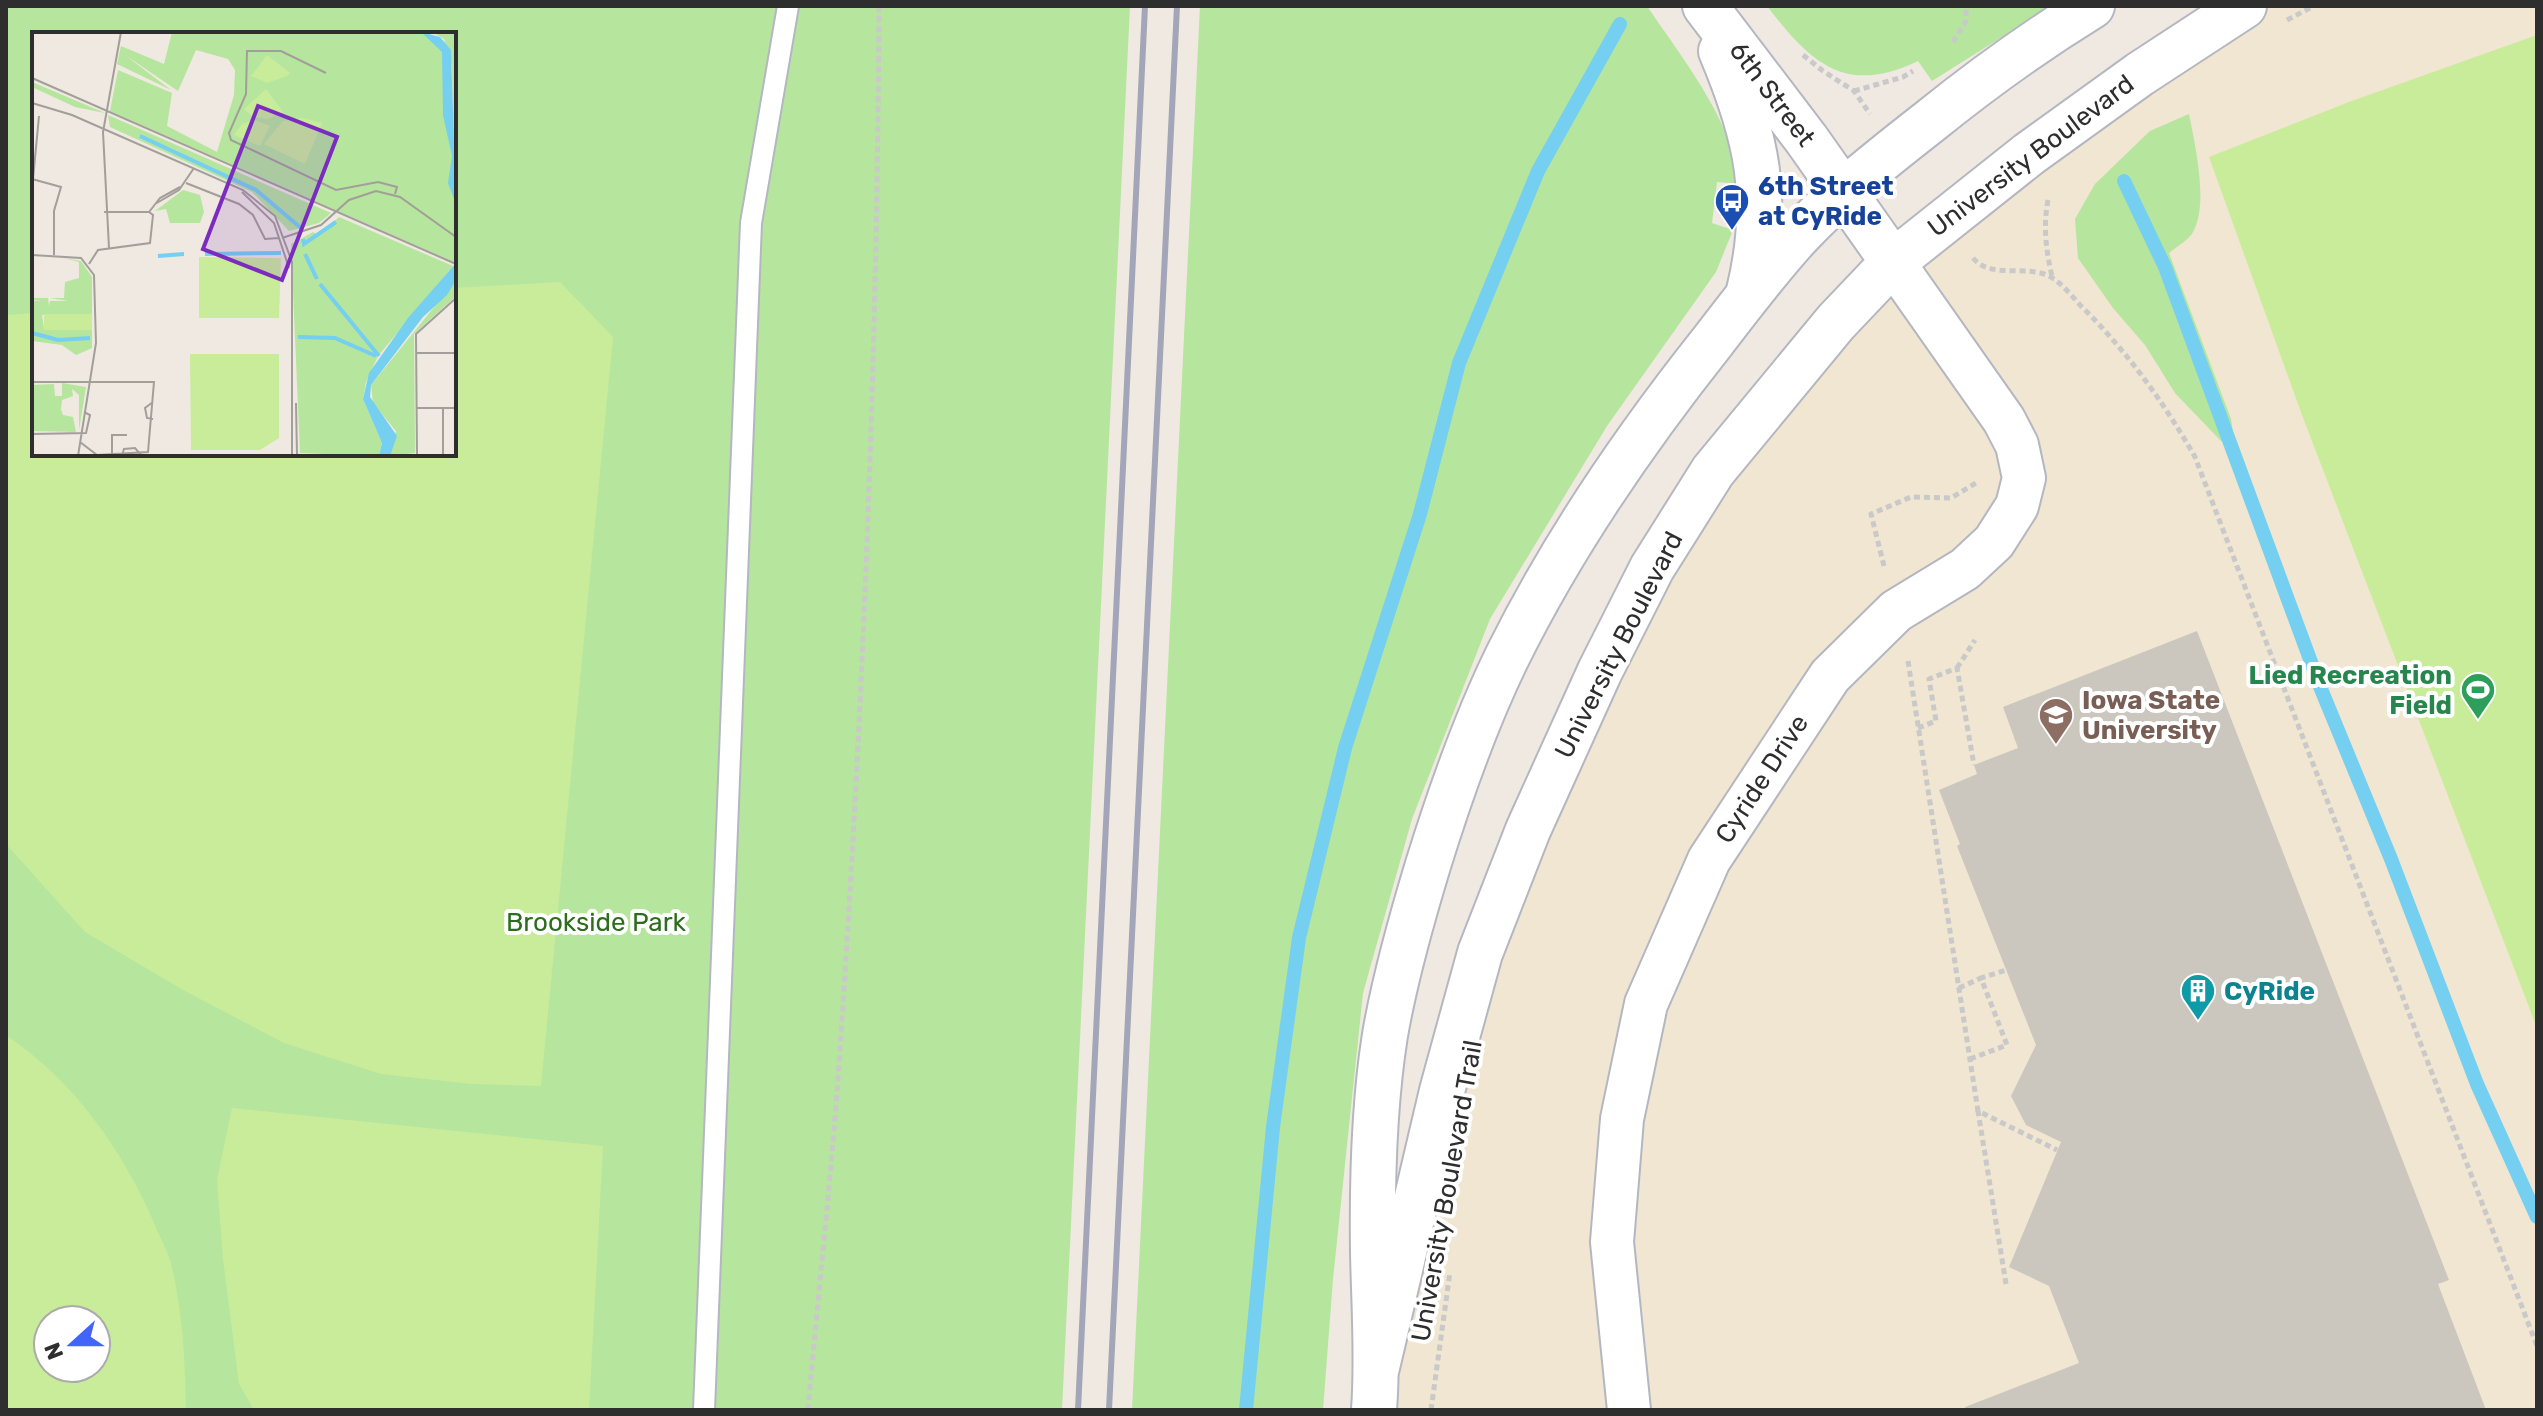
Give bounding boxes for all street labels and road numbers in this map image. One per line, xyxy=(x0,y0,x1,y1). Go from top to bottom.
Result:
street label: 6th Street xyxy=(1723,35,1821,153)
street label: University Boulevard xyxy=(1922,68,2140,244)
street label: University Boulevard xyxy=(1548,527,1690,763)
street label: Cyride Drive xyxy=(1709,709,1815,849)
street label: University Boulevard Trail xyxy=(1405,1038,1489,1344)

